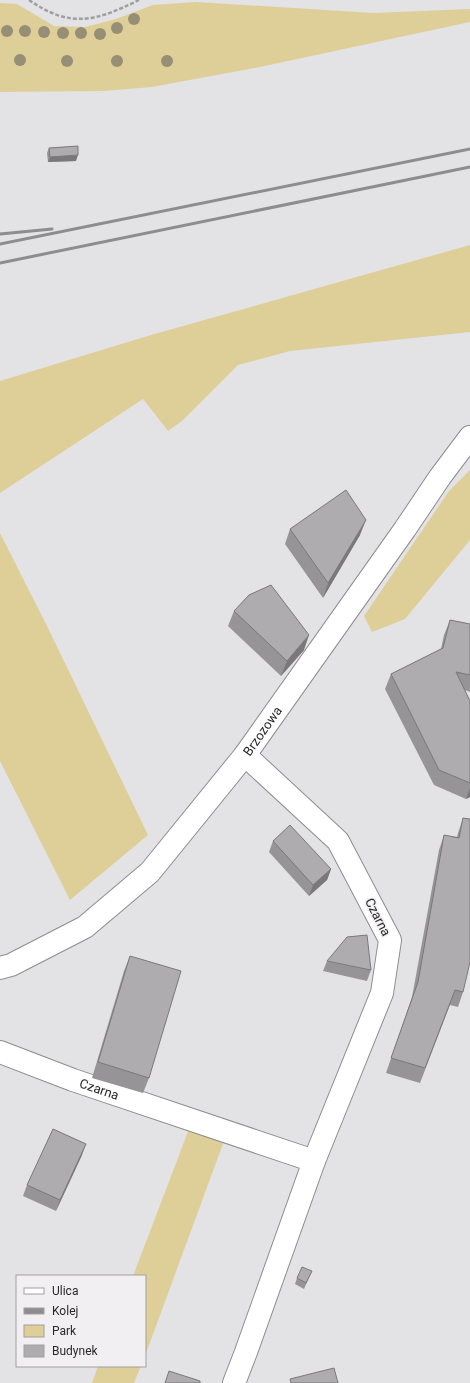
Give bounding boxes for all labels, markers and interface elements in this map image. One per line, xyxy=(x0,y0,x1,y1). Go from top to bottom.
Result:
street label: Brzozowa xyxy=(240,703,285,758)
street label: Czarna xyxy=(362,895,394,939)
street label: Czarna xyxy=(78,1075,121,1102)
legend xyxy=(16,1275,146,1367)
text: Ulica xyxy=(52,1284,78,1298)
text: Kolej xyxy=(52,1304,78,1318)
text: Park xyxy=(52,1324,77,1338)
text: Budynek xyxy=(52,1344,99,1358)

